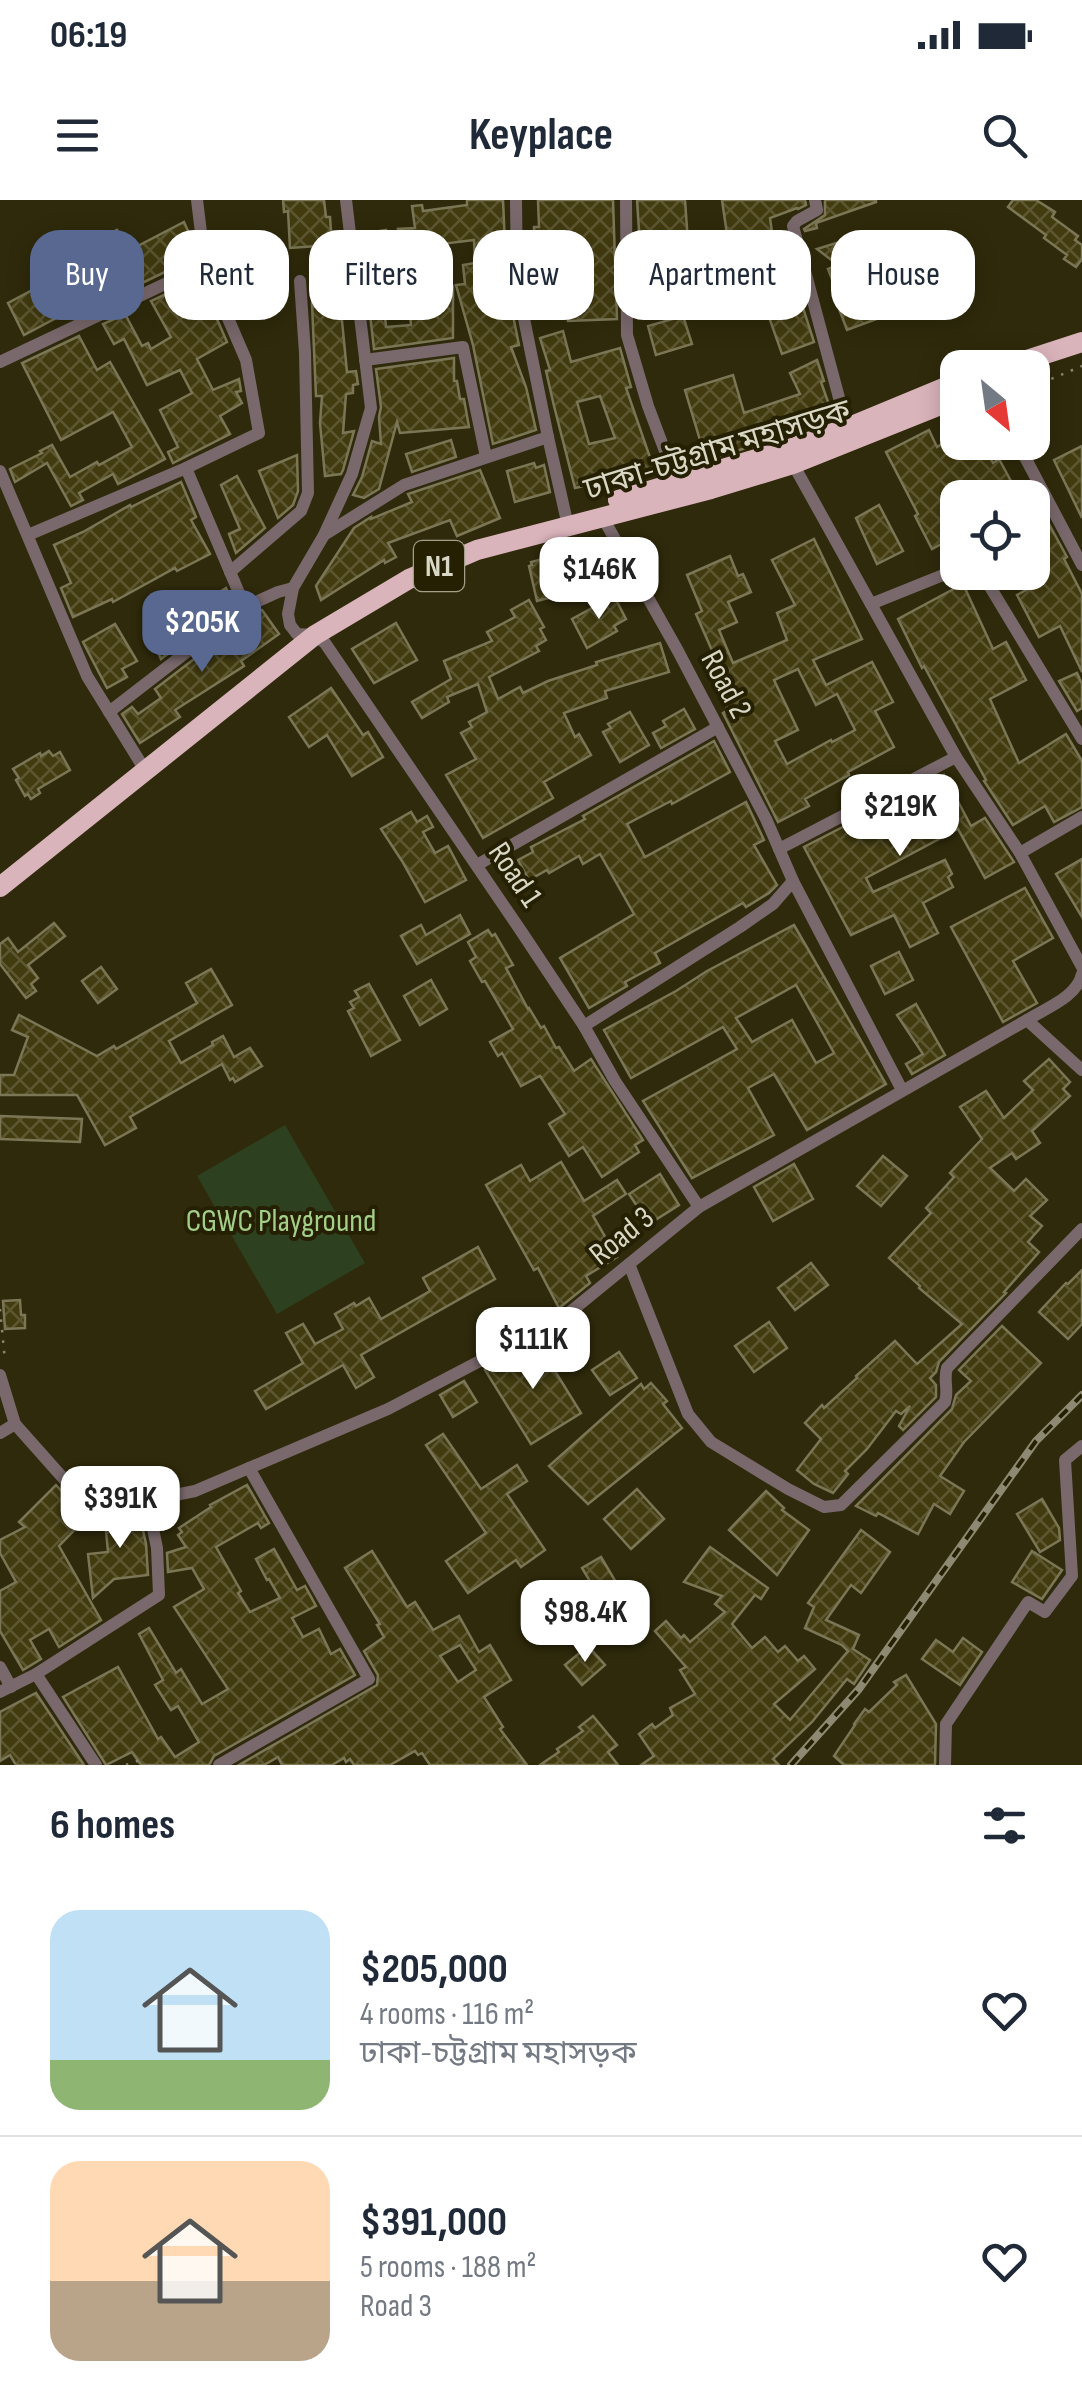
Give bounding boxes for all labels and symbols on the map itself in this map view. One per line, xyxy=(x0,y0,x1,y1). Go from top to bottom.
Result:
north arrow xyxy=(940,350,1050,460)
street label: ঢাকা-চট্টগ্রাম মহাসড়ক xyxy=(579,391,856,510)
pin: $146K xyxy=(529,537,669,622)
road number: N1 xyxy=(414,541,464,591)
pin: $205K xyxy=(132,590,272,675)
street label: Road 2 xyxy=(692,644,760,725)
pin: $219K xyxy=(830,774,970,859)
street label: Road 1 xyxy=(479,835,550,915)
street label: Road 3 xyxy=(582,1198,662,1274)
park label: CGWC Playground xyxy=(186,1202,376,1241)
pin: $111K xyxy=(463,1307,603,1392)
pin: $391K xyxy=(50,1466,190,1551)
pin: $98.4K xyxy=(504,1580,666,1665)

